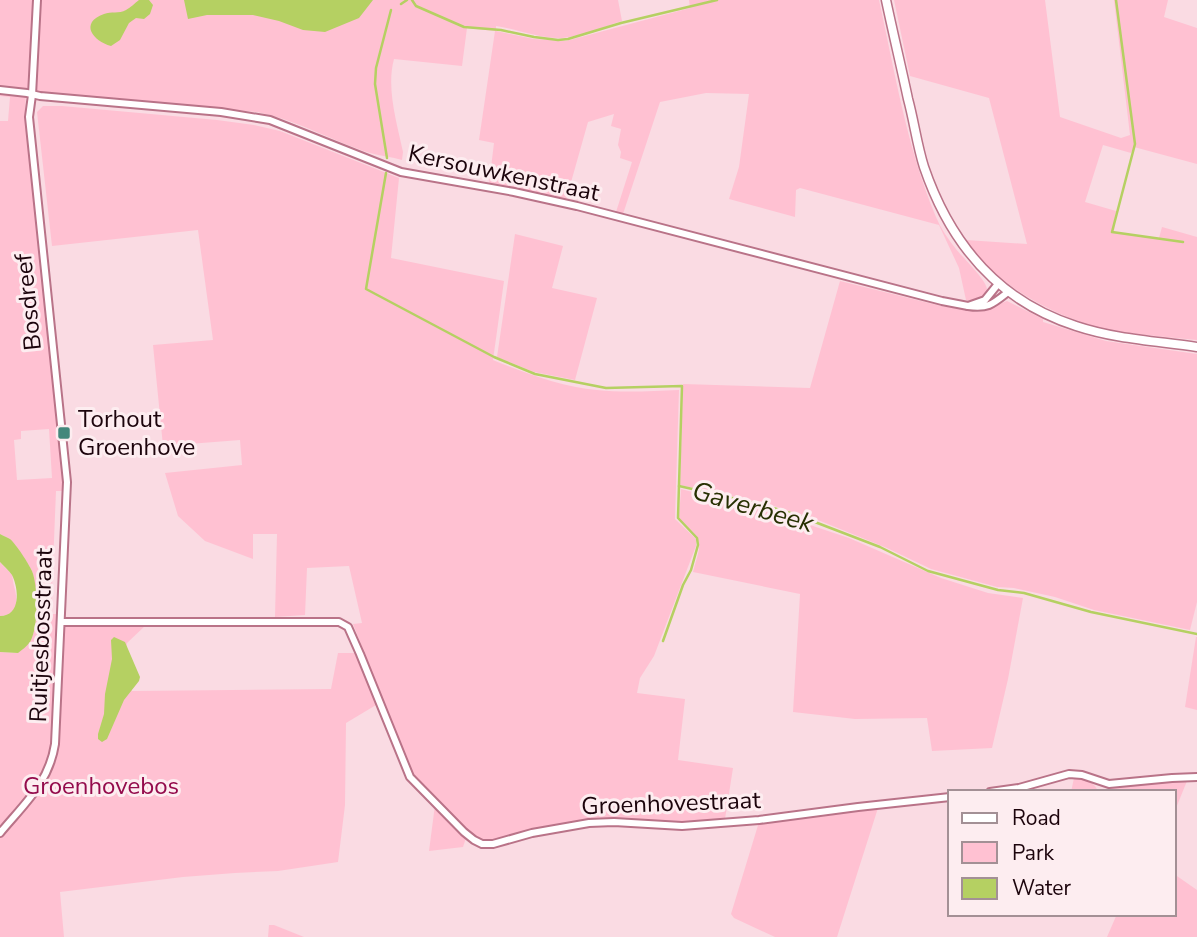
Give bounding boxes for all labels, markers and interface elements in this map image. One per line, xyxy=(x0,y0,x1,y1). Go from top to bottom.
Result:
street label: Kersouwkenstraat xyxy=(405,137,603,209)
street label: Bosdreef xyxy=(7,251,49,352)
place label: Torhout Groenhove xyxy=(78,403,195,463)
marker: Torhout Groenhove xyxy=(56,425,72,441)
water label: Gaverbeek xyxy=(688,473,819,541)
street label: Ruitjesbosstraat xyxy=(22,547,60,723)
park label: Groenhovebos xyxy=(23,770,179,802)
street label: Groenhovestraat xyxy=(581,784,762,822)
legend xyxy=(948,790,1176,916)
text: Road xyxy=(1012,804,1061,832)
text: Park xyxy=(1012,839,1054,867)
text: Water xyxy=(1012,874,1071,902)

